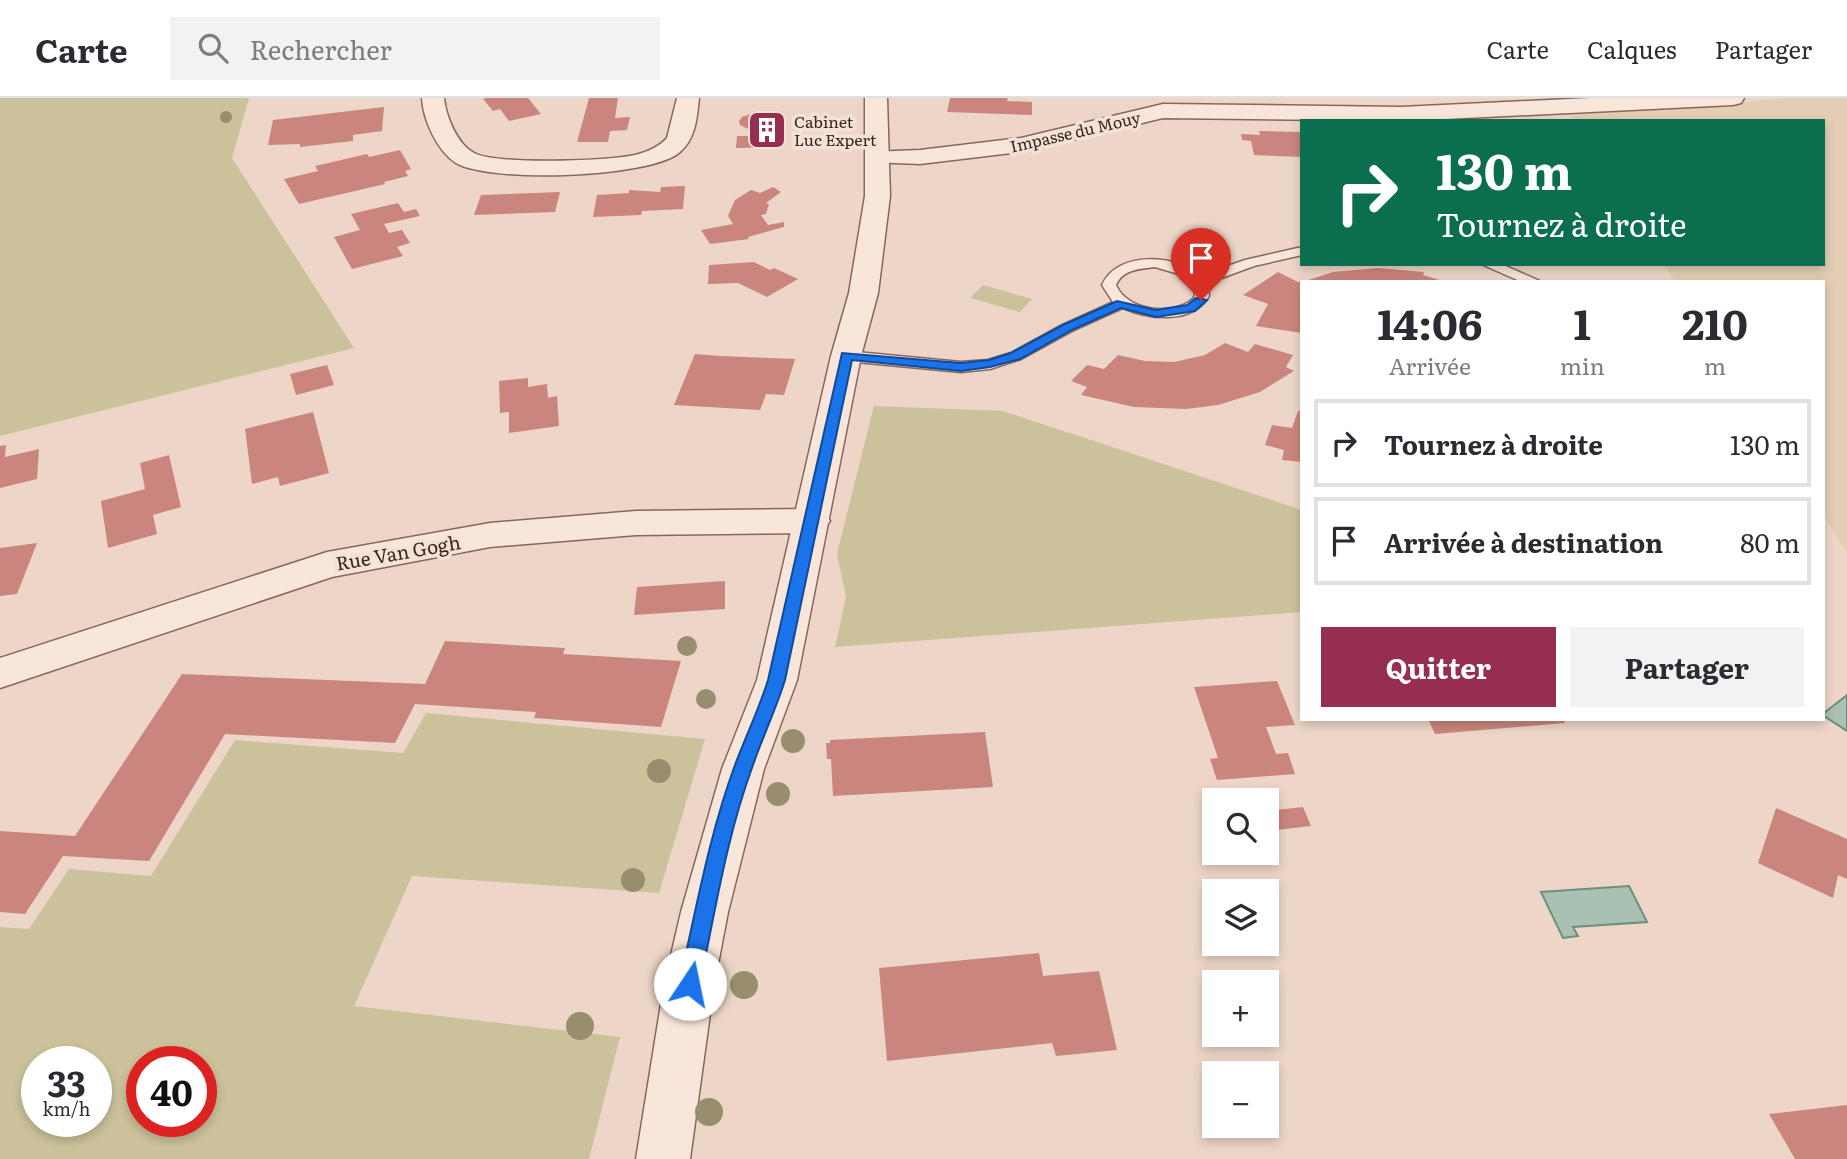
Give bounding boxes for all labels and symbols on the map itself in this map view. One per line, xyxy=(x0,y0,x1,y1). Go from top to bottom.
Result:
street label: Impasse du Mouy xyxy=(1007,104,1143,158)
building icon: Cabinet Luc Expert xyxy=(746,109,788,151)
place label: Cabinet Luc Expert xyxy=(794,109,877,151)
pin xyxy=(1171,228,1231,300)
street label: Rue Van Gogh xyxy=(333,527,463,577)
position arrow xyxy=(653,947,727,1021)
speed limit sign: 40 xyxy=(126,1046,217,1137)

